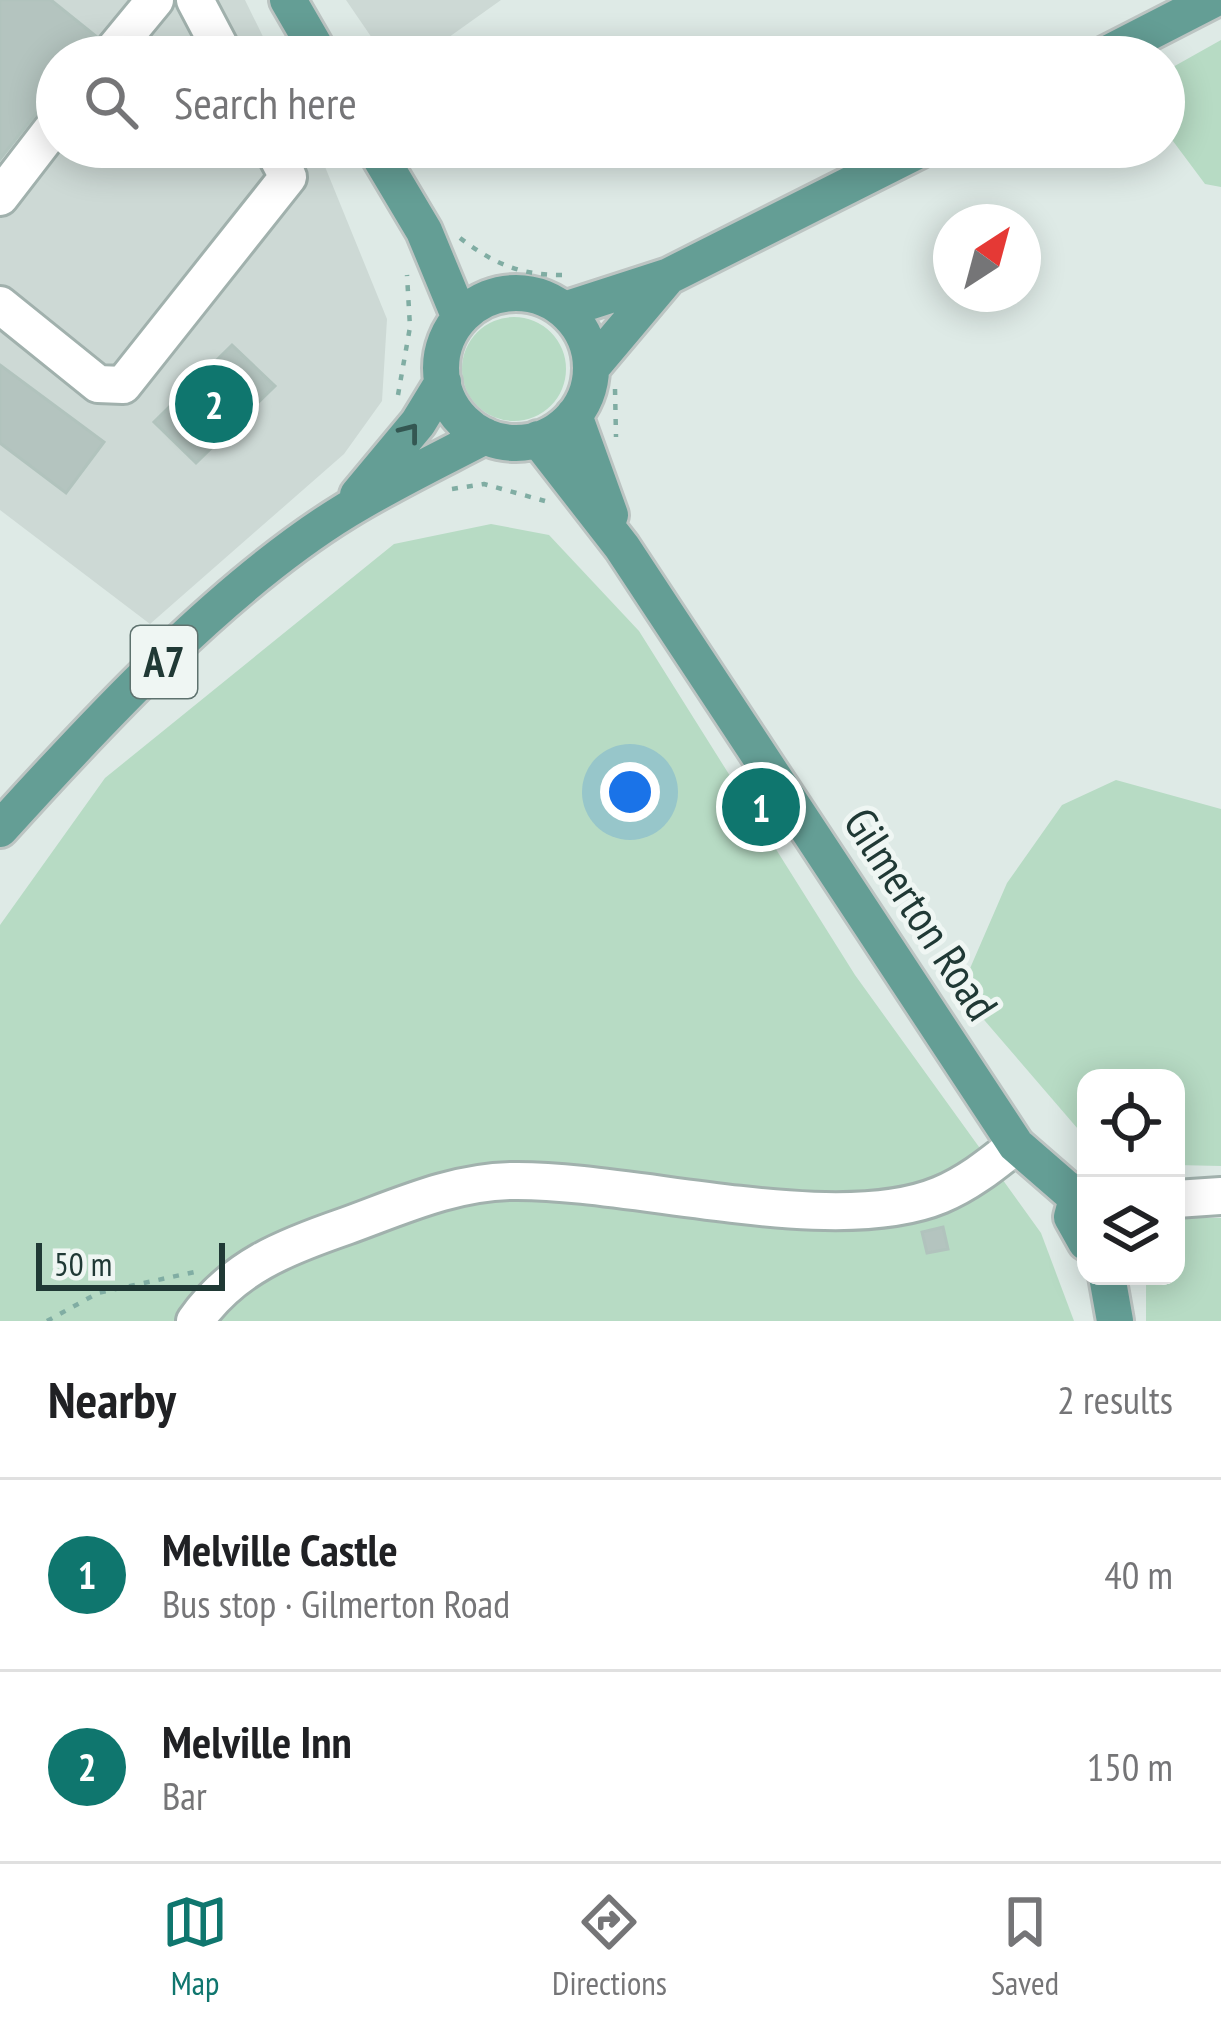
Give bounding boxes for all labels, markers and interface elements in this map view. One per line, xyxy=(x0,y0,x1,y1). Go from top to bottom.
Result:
search box xyxy=(36,36,1185,168)
icon: search xyxy=(78,69,144,135)
text: Search here xyxy=(174,73,357,131)
north arrow xyxy=(933,204,1041,312)
pin: 2 xyxy=(175,359,253,449)
one-way arrow xyxy=(396,423,417,445)
road number: A7 xyxy=(131,626,197,698)
your location xyxy=(600,762,660,822)
pin: 1 xyxy=(722,762,800,852)
street label: Gilmerton Road xyxy=(832,797,1012,1030)
map controls xyxy=(1077,1069,1185,1285)
button: locate xyxy=(1077,1069,1185,1177)
button: layers xyxy=(1077,1177,1185,1285)
scale bar xyxy=(36,1237,225,1290)
text: 50 m xyxy=(54,1242,112,1285)
text: Nearby xyxy=(48,1366,176,1432)
text: 2 results xyxy=(1057,1374,1173,1425)
text: Melville Castle xyxy=(162,1520,398,1578)
text: 1 xyxy=(78,1549,96,1600)
text: 40 m xyxy=(1104,1549,1173,1600)
text: Bus stop · Gilmerton Road xyxy=(162,1578,510,1629)
text: Melville Inn xyxy=(162,1712,352,1770)
text: 2 xyxy=(78,1741,96,1792)
text: 150 m xyxy=(1087,1741,1173,1792)
text: Bar xyxy=(162,1770,207,1821)
tab: Map xyxy=(162,1889,228,2004)
tab: Directions xyxy=(552,1889,667,2004)
tab: Saved xyxy=(991,1889,1059,2004)

